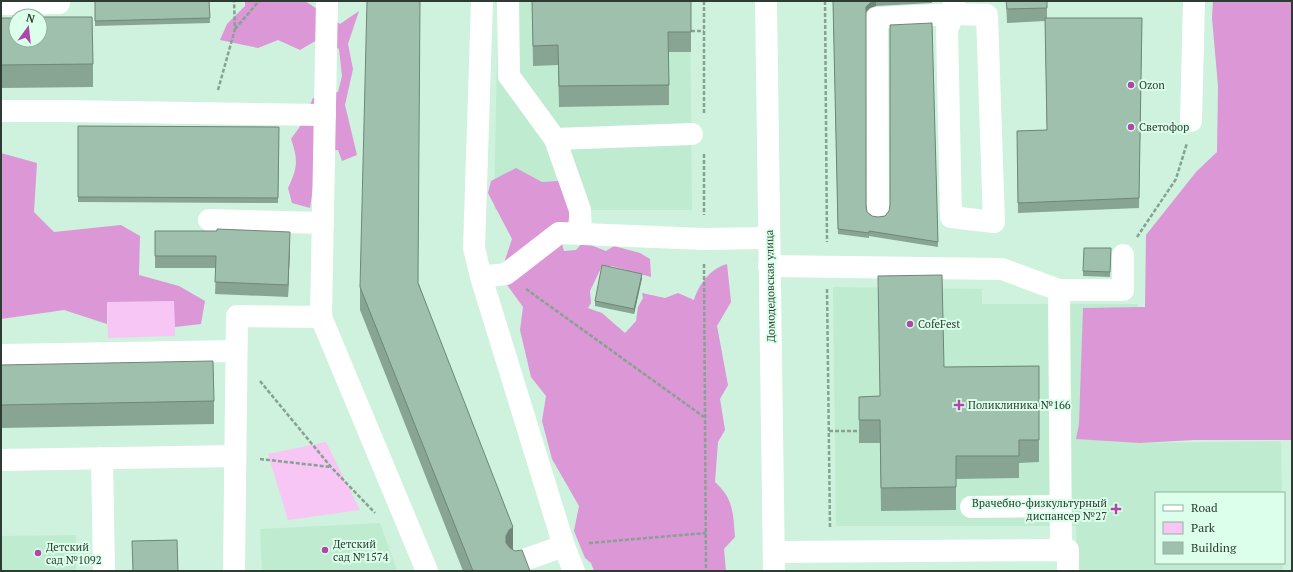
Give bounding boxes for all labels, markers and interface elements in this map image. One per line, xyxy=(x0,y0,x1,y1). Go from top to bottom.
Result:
north arrow xyxy=(8,8,48,48)
text: N xyxy=(25,10,37,26)
place label: Ozon xyxy=(1139,78,1165,92)
marker: Ozon xyxy=(1126,80,1136,90)
place label: Светофор xyxy=(1139,120,1189,134)
marker: Светофор xyxy=(1126,122,1136,132)
street label: Домодедовская улица xyxy=(762,229,778,342)
place label: CofeFest xyxy=(918,317,960,331)
marker: CofeFest xyxy=(905,319,915,329)
place label: Поликлиника №166 xyxy=(968,398,1071,412)
marker: Поликлиника №166 xyxy=(953,399,965,411)
legend xyxy=(1155,492,1285,564)
place label: Врачебно-физкультурный диспансер №27 xyxy=(972,496,1107,523)
text: Road xyxy=(1191,500,1218,515)
marker: Врачебно-физкультурный диспансер №27 xyxy=(1110,503,1122,515)
text: Park xyxy=(1191,520,1216,535)
place label: Детский сад №1574 xyxy=(333,537,389,564)
place label: Детский сад №1092 xyxy=(46,540,102,567)
text: Building xyxy=(1191,540,1237,555)
marker: Детский сад №1574 xyxy=(320,545,330,555)
marker: Детский сад №1092 xyxy=(33,548,43,558)

